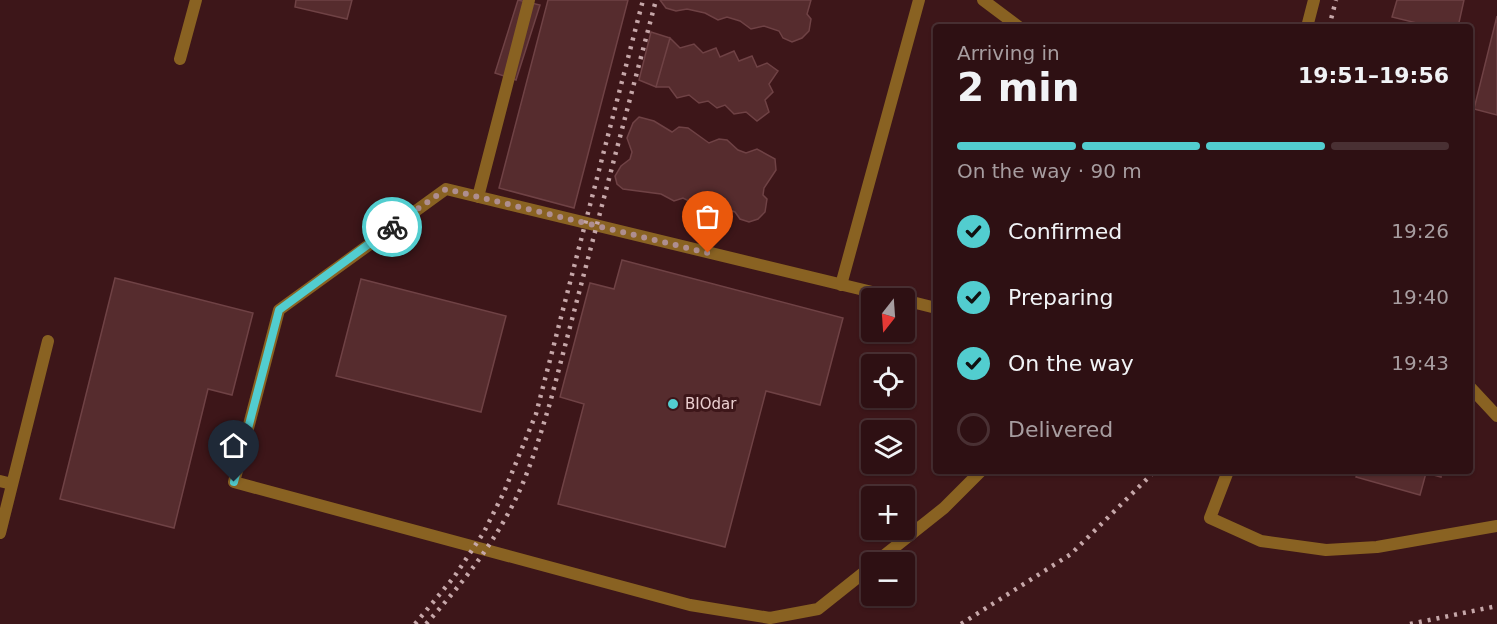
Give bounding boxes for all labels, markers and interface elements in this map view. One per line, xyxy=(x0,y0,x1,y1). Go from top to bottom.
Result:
text: Arriving in xyxy=(957,41,1060,65)
text: 19:51–19:56 xyxy=(1298,63,1449,88)
text: 2 min xyxy=(957,65,1079,110)
text: On the way · 90 m xyxy=(957,159,1142,183)
pin xyxy=(682,191,733,253)
courier xyxy=(362,197,422,257)
icon: bag xyxy=(691,200,724,233)
icon: bike xyxy=(376,211,409,244)
icon: check xyxy=(957,215,990,248)
text: Confirmed xyxy=(1008,219,1122,244)
text: 19:26 xyxy=(1391,219,1449,243)
icon: check xyxy=(957,281,990,314)
text: Preparing xyxy=(1008,285,1114,310)
text: 19:40 xyxy=(1391,285,1449,309)
north arrow xyxy=(861,288,915,342)
map controls xyxy=(861,288,915,606)
icon: check xyxy=(957,347,990,380)
text: On the way xyxy=(1008,351,1134,376)
text: 19:43 xyxy=(1391,351,1449,375)
button: locate xyxy=(861,354,915,408)
place label: BIOdar xyxy=(685,395,737,413)
marker: BIOdar xyxy=(666,397,680,411)
text: Delivered xyxy=(1008,417,1113,442)
pin xyxy=(208,420,259,482)
button: layers xyxy=(861,420,915,474)
icon: home xyxy=(217,429,250,462)
button: + xyxy=(861,486,915,540)
button: − xyxy=(861,552,915,606)

